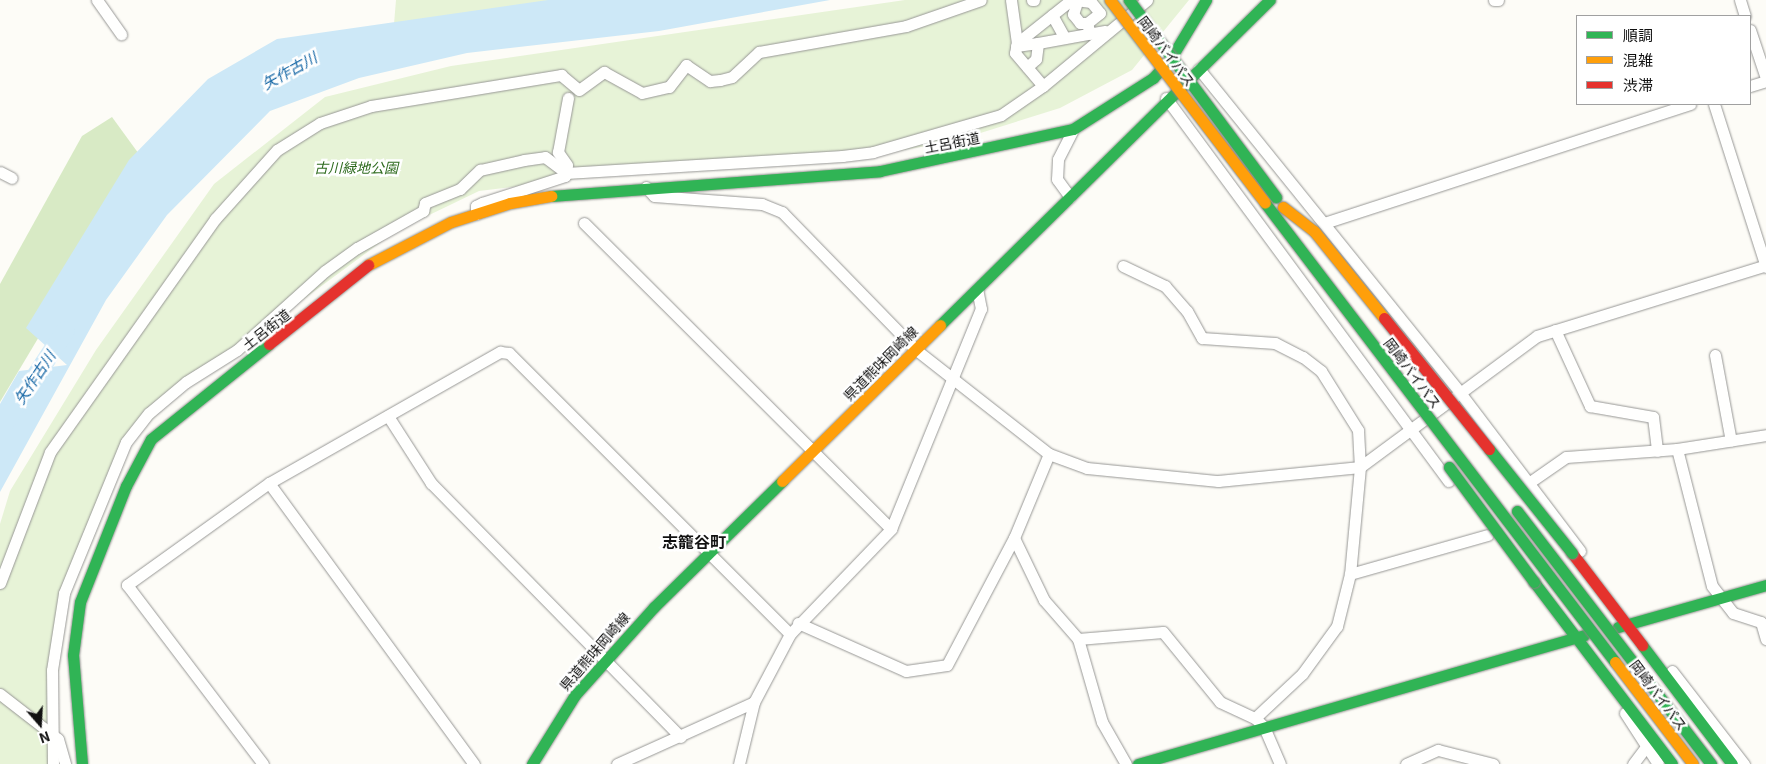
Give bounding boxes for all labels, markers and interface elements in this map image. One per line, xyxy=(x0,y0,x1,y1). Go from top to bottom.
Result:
street label: 岡崎バイパス xyxy=(1135,12,1199,90)
legend xyxy=(1576,15,1751,105)
text: 順調 xyxy=(1623,24,1653,45)
water label: 矢作古川 xyxy=(258,48,320,92)
text: 混雑 xyxy=(1623,49,1653,70)
text: 渋滞 xyxy=(1623,74,1653,95)
street label: 土呂街道 xyxy=(923,128,981,156)
park label: 古川緑地公園 xyxy=(314,159,398,175)
street label: 土呂街道 xyxy=(239,305,293,353)
street label: 県道熊味岡崎線 xyxy=(839,322,921,404)
street label: 岡崎バイパス xyxy=(1381,334,1445,412)
water label: 矢作古川 xyxy=(10,347,58,407)
district label: 志籠谷町 xyxy=(662,531,726,551)
street label: 県道熊味岡崎線 xyxy=(556,609,632,693)
street label: 岡崎バイパス xyxy=(1627,656,1691,734)
north arrow xyxy=(15,699,65,749)
text: N xyxy=(37,727,53,749)

